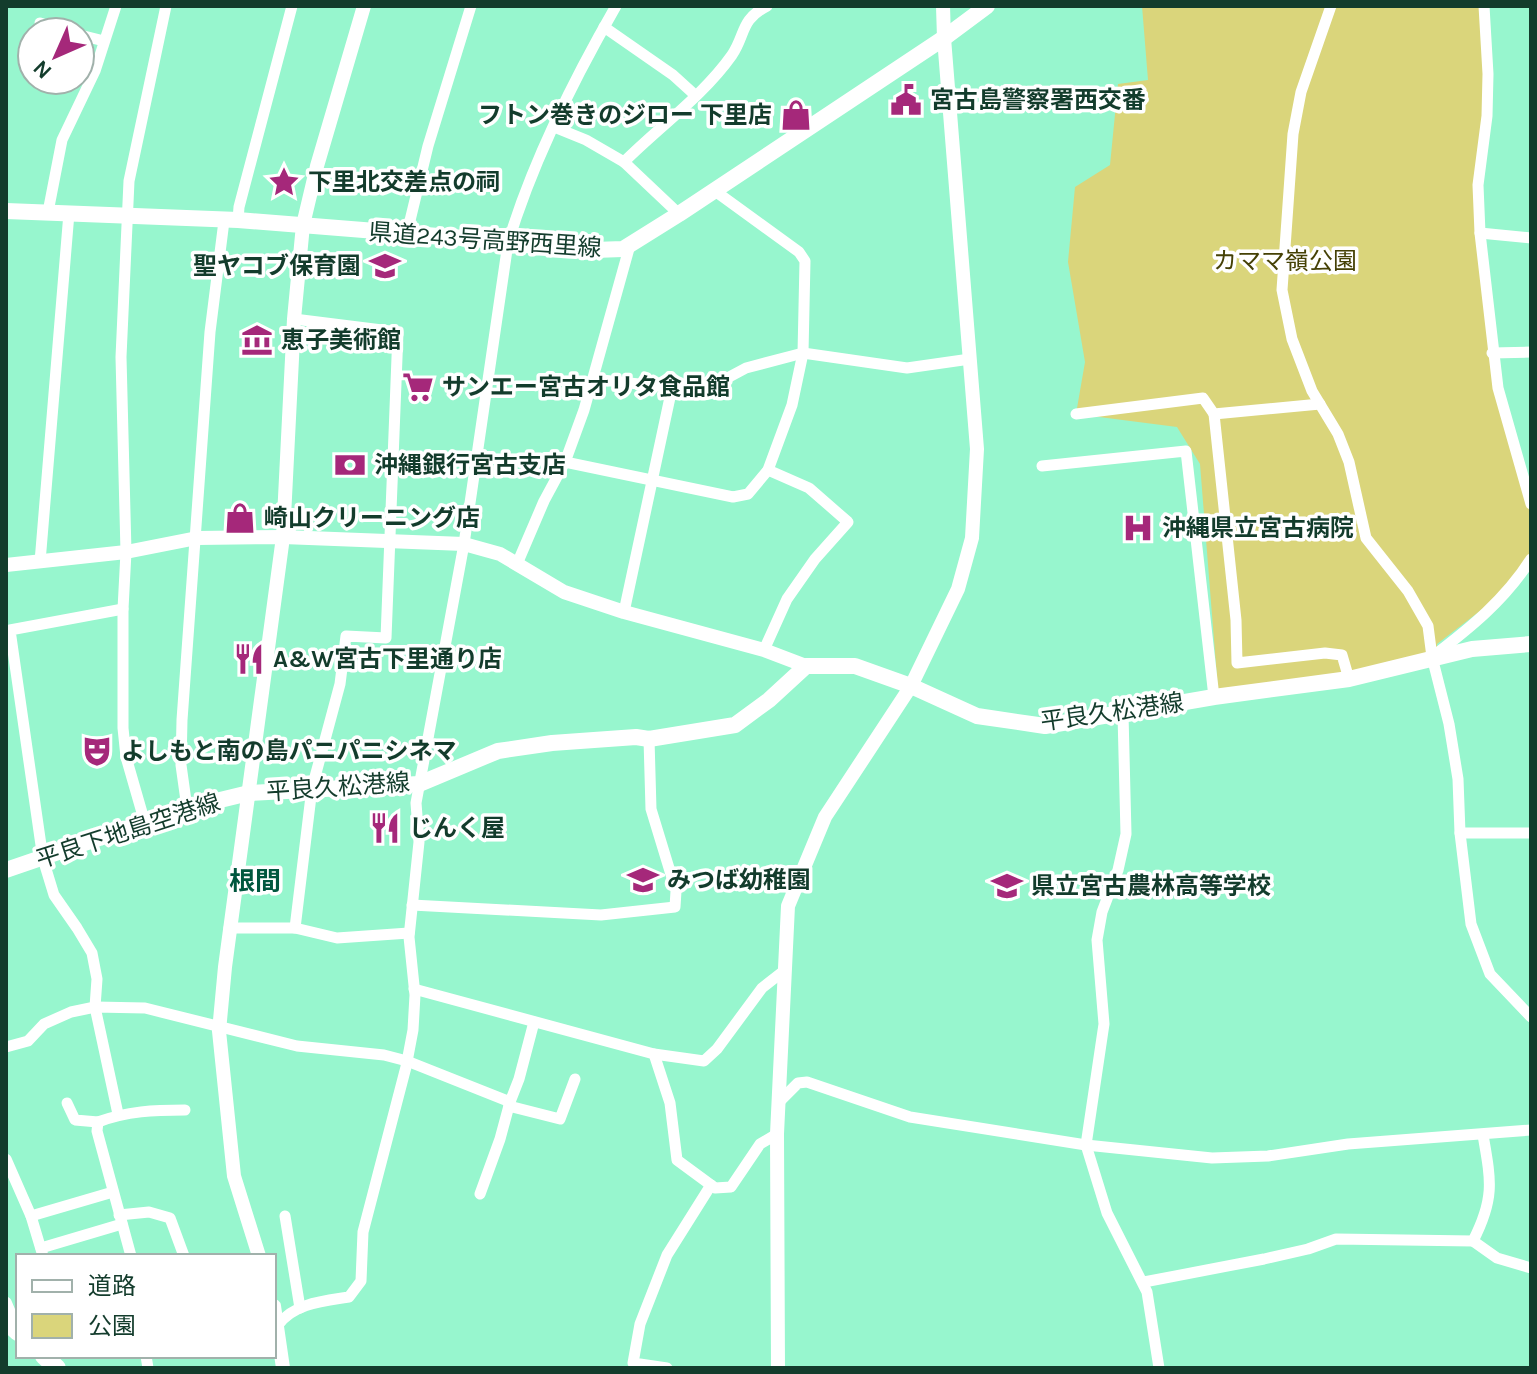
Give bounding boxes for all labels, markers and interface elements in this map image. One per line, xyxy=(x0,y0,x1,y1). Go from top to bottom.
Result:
north arrow xyxy=(16,16,96,96)
text: N xyxy=(28,55,57,84)
public building icon: 宮古島警察署西交番 xyxy=(889,83,923,117)
place label: 宮古島警察署西交番 xyxy=(930,86,1146,114)
shop icon: フトン巻きのジロー 下里店 xyxy=(779,98,813,132)
place label: フトン巻きのジロー 下里店 xyxy=(478,101,772,129)
place icon: 下里北交差点の祠 xyxy=(267,165,301,199)
place label: 下里北交差点の祠 xyxy=(308,168,500,196)
street label: 県道243号高野西里線 xyxy=(368,218,602,262)
park label: カママ嶺公園 xyxy=(1213,247,1357,275)
school or university icon: 聖ヤコブ保育園 xyxy=(368,249,402,283)
place label: 聖ヤコブ保育園 xyxy=(193,252,361,280)
museum icon: 恵子美術館 xyxy=(240,323,274,357)
place label: 恵子美術館 xyxy=(281,326,401,354)
supermarket icon: サンエー宮古オリタ食品館 xyxy=(401,370,435,404)
place label: サンエー宮古オリタ食品館 xyxy=(442,373,730,401)
bank icon: 沖縄銀行宮古支店 xyxy=(333,448,367,482)
place label: 沖縄銀行宮古支店 xyxy=(374,451,566,479)
shop icon: 崎山クリーニング店 xyxy=(223,501,257,535)
place label: 崎山クリーニング店 xyxy=(264,504,480,532)
hospital icon: 沖縄県立宮古病院 xyxy=(1121,511,1155,545)
place label: 沖縄県立宮古病院 xyxy=(1162,514,1354,542)
restaurant icon: A&W宮古下里通り店 xyxy=(232,642,266,676)
place label: A&W宮古下里通り店 xyxy=(273,645,502,673)
street label: 平良久松港線 xyxy=(1039,688,1185,736)
theatre icon: よしもと南の島パニパニシネマ xyxy=(80,734,114,768)
place label: よしもと南の島パニパニシネマ xyxy=(121,737,457,765)
street label: 平良久松港線 xyxy=(265,768,411,806)
street label: 平良下地島空港線 xyxy=(32,788,224,874)
restaurant icon: じんく屋 xyxy=(368,811,402,845)
place label: じんく屋 xyxy=(409,814,505,842)
school or university icon: みつば幼稚園 xyxy=(626,863,660,897)
district label: 根間 xyxy=(229,866,281,897)
place label: みつば幼稚園 xyxy=(667,866,811,894)
school or university icon: 県立宮古農林高等学校 xyxy=(990,869,1024,903)
place label: 県立宮古農林高等学校 xyxy=(1031,872,1271,900)
legend xyxy=(16,1254,276,1358)
text: 道路 xyxy=(88,1272,136,1300)
text: 公園 xyxy=(88,1312,136,1340)

